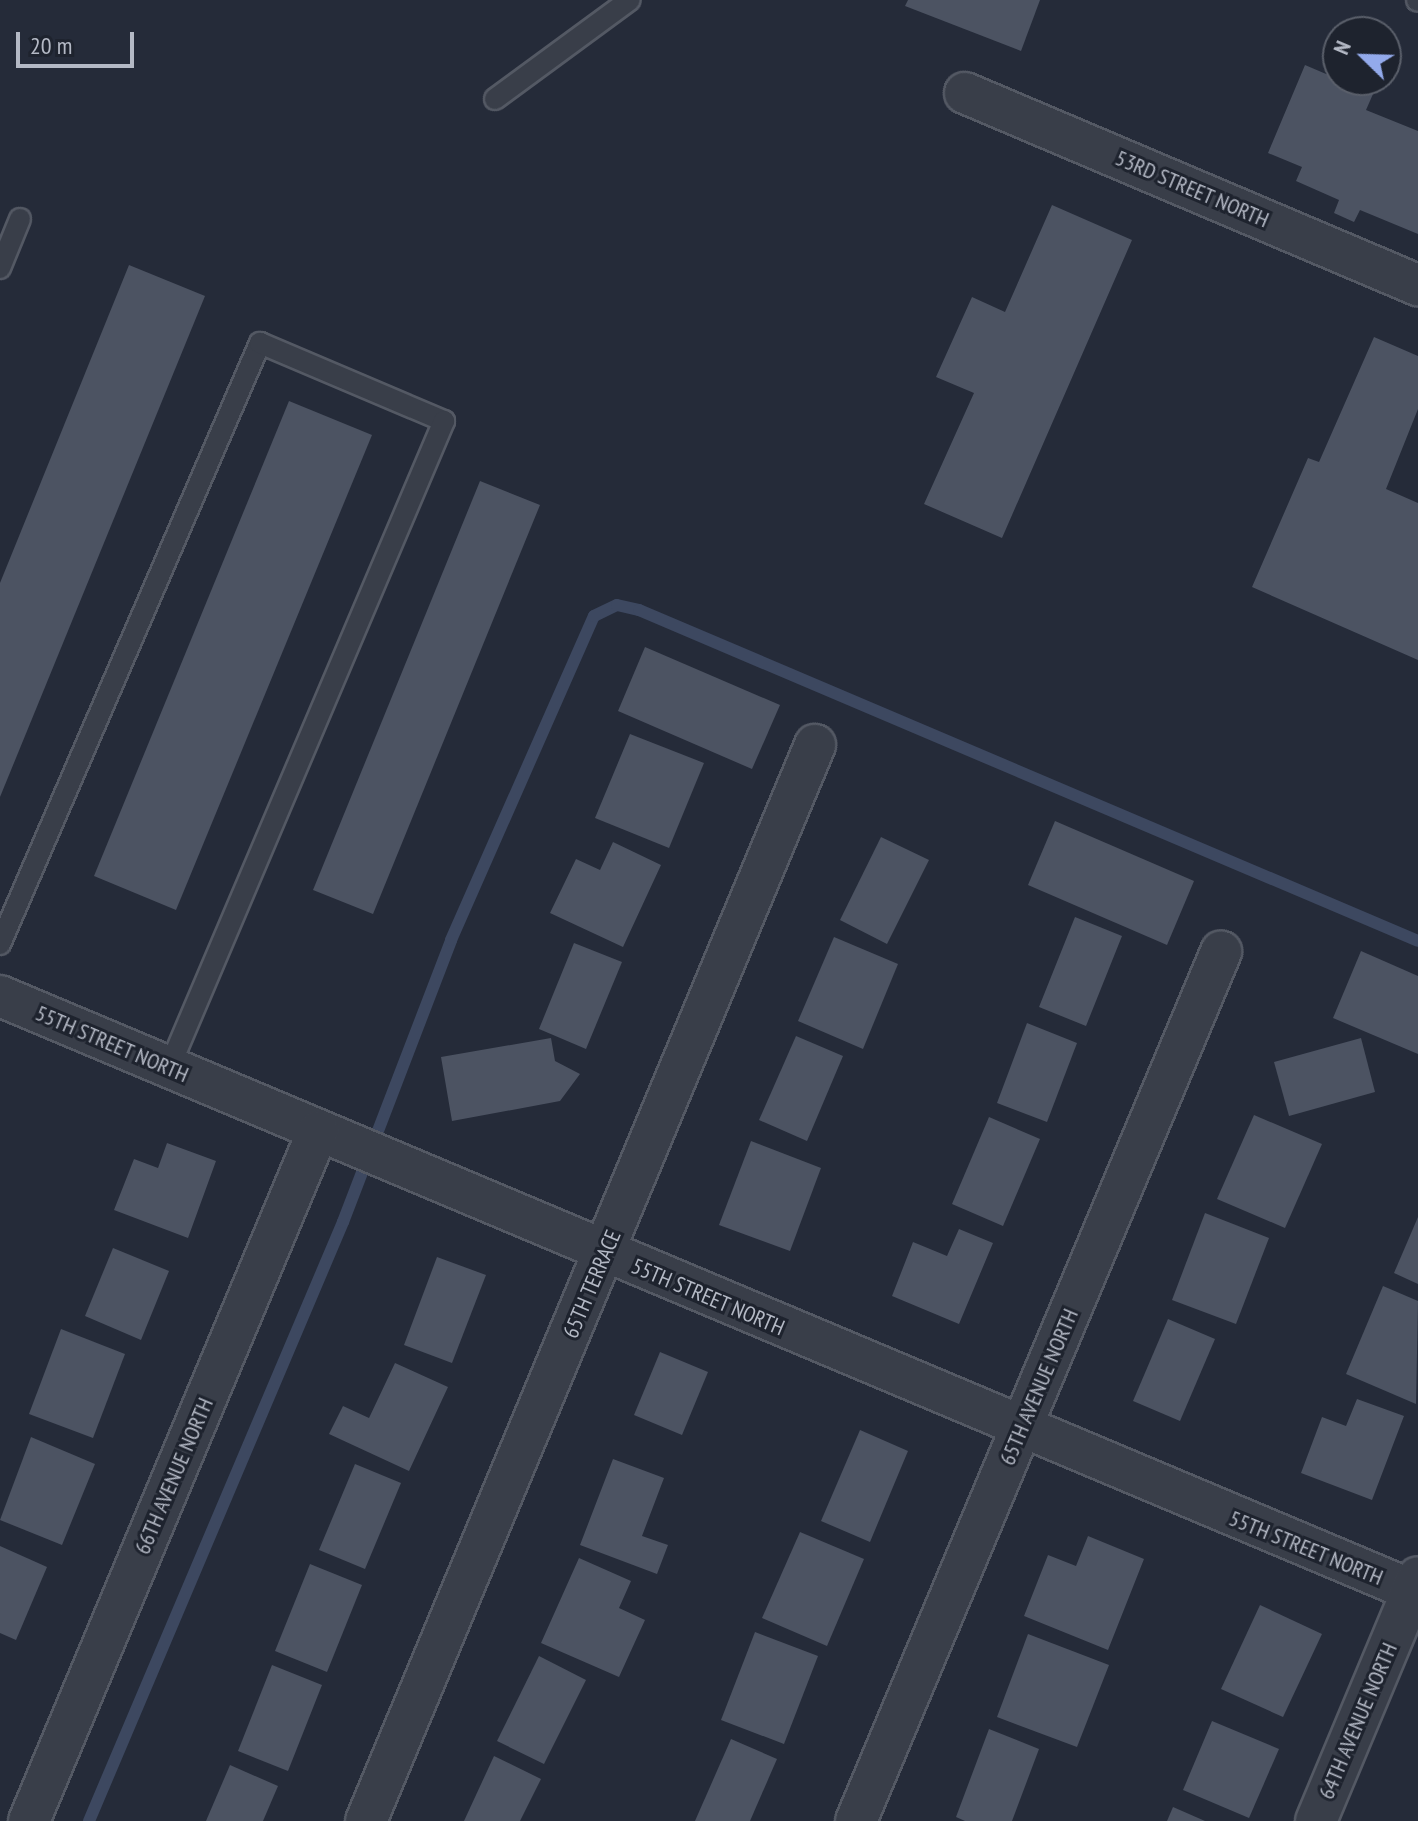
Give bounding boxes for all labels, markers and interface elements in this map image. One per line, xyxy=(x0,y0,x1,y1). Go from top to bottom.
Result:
scale bar xyxy=(20,16,138,66)
north arrow xyxy=(1322,16,1402,96)
text: 20 m xyxy=(30,30,72,61)
text: N xyxy=(1327,36,1357,58)
street label: 53RD STREET NORTH xyxy=(1111,145,1273,233)
street label: 55TH STREET NORTH xyxy=(31,1000,193,1088)
street label: 65TH TERRACE xyxy=(557,1226,627,1342)
street label: 55TH STREET NORTH xyxy=(627,1253,789,1341)
street label: 65TH AVENUE NORTH xyxy=(994,1305,1084,1469)
street label: 66TH AVENUE NORTH xyxy=(129,1394,219,1558)
street label: 55TH STREET NORTH xyxy=(1225,1505,1387,1591)
street label: 64TH AVENUE NORTH xyxy=(1313,1639,1403,1803)

